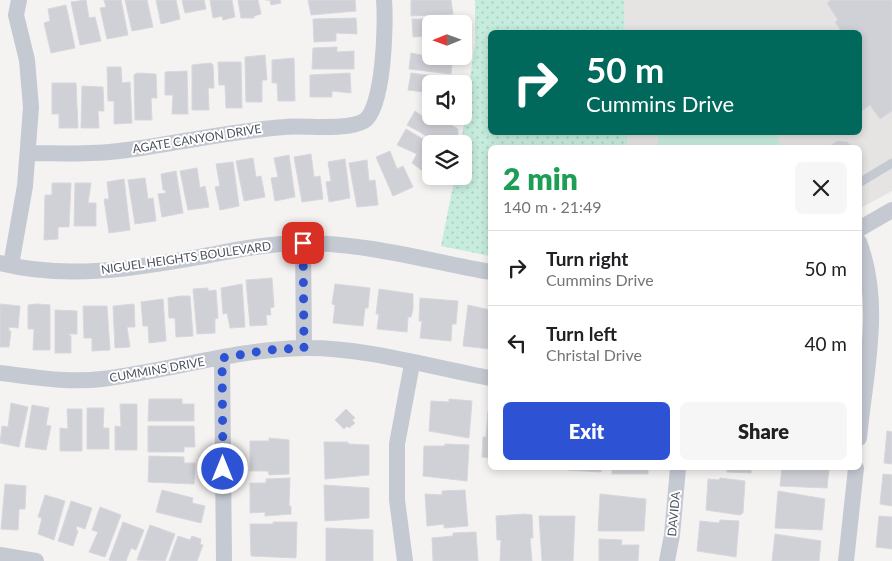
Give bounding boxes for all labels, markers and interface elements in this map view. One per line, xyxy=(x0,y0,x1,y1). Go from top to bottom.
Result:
north arrow xyxy=(422,15,472,65)
map controls xyxy=(422,15,472,185)
text: 50 m xyxy=(586,48,664,90)
icon: right xyxy=(503,50,568,115)
button: sound xyxy=(422,75,472,125)
text: Cummins Drive xyxy=(586,90,734,117)
street label: AGATE CANYON DRIVE xyxy=(131,121,262,156)
button: layers xyxy=(422,135,472,185)
text: 2 min xyxy=(503,160,578,196)
button: close xyxy=(795,162,847,214)
text: 140 m · 21:49 xyxy=(503,197,602,216)
pin xyxy=(282,222,324,264)
icon: arrive xyxy=(289,229,317,257)
street label: NIGUEL HEIGHTS BOULEVARD xyxy=(100,238,272,277)
text: Turn right xyxy=(546,247,628,270)
icon: right xyxy=(503,254,531,282)
text: 50 m xyxy=(804,257,847,280)
text: Cummins Drive xyxy=(546,270,654,289)
text: Turn left xyxy=(546,322,617,345)
icon: left xyxy=(503,329,531,357)
text: 40 m xyxy=(804,332,847,355)
text: Christal Drive xyxy=(546,345,642,364)
street label: CUMMINS DRIVE xyxy=(108,354,206,385)
button: Exit xyxy=(503,402,670,460)
button: Share xyxy=(680,402,847,460)
position arrow xyxy=(196,442,248,494)
street label: DAVIDA xyxy=(664,490,683,537)

